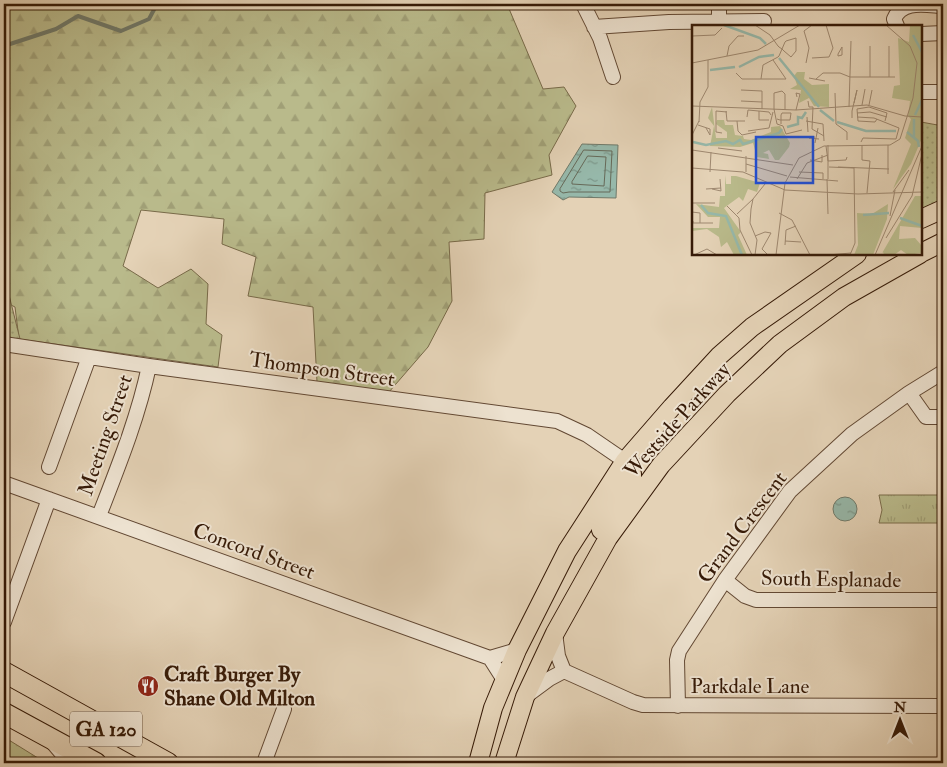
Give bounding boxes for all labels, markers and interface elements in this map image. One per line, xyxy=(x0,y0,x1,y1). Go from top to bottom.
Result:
inset map xyxy=(692,25,922,255)
street label: Thompson Street xyxy=(247,346,397,393)
street label: Westside Parkway xyxy=(617,356,737,485)
street label: Meeting Street xyxy=(72,371,139,499)
street label: Grand Crescent xyxy=(692,466,793,589)
street label: Concord Street xyxy=(189,517,319,586)
street label: South Esplanade xyxy=(761,565,902,594)
place label: Craft Burger By Shane Old Milton xyxy=(164,661,315,712)
street label: Parkdale Lane xyxy=(691,673,810,700)
restaurant icon: Craft Burger By Shane Old Milton xyxy=(136,674,160,698)
north arrow xyxy=(874,694,924,744)
text: N xyxy=(893,699,907,716)
road number: GA 120 xyxy=(70,712,142,746)

